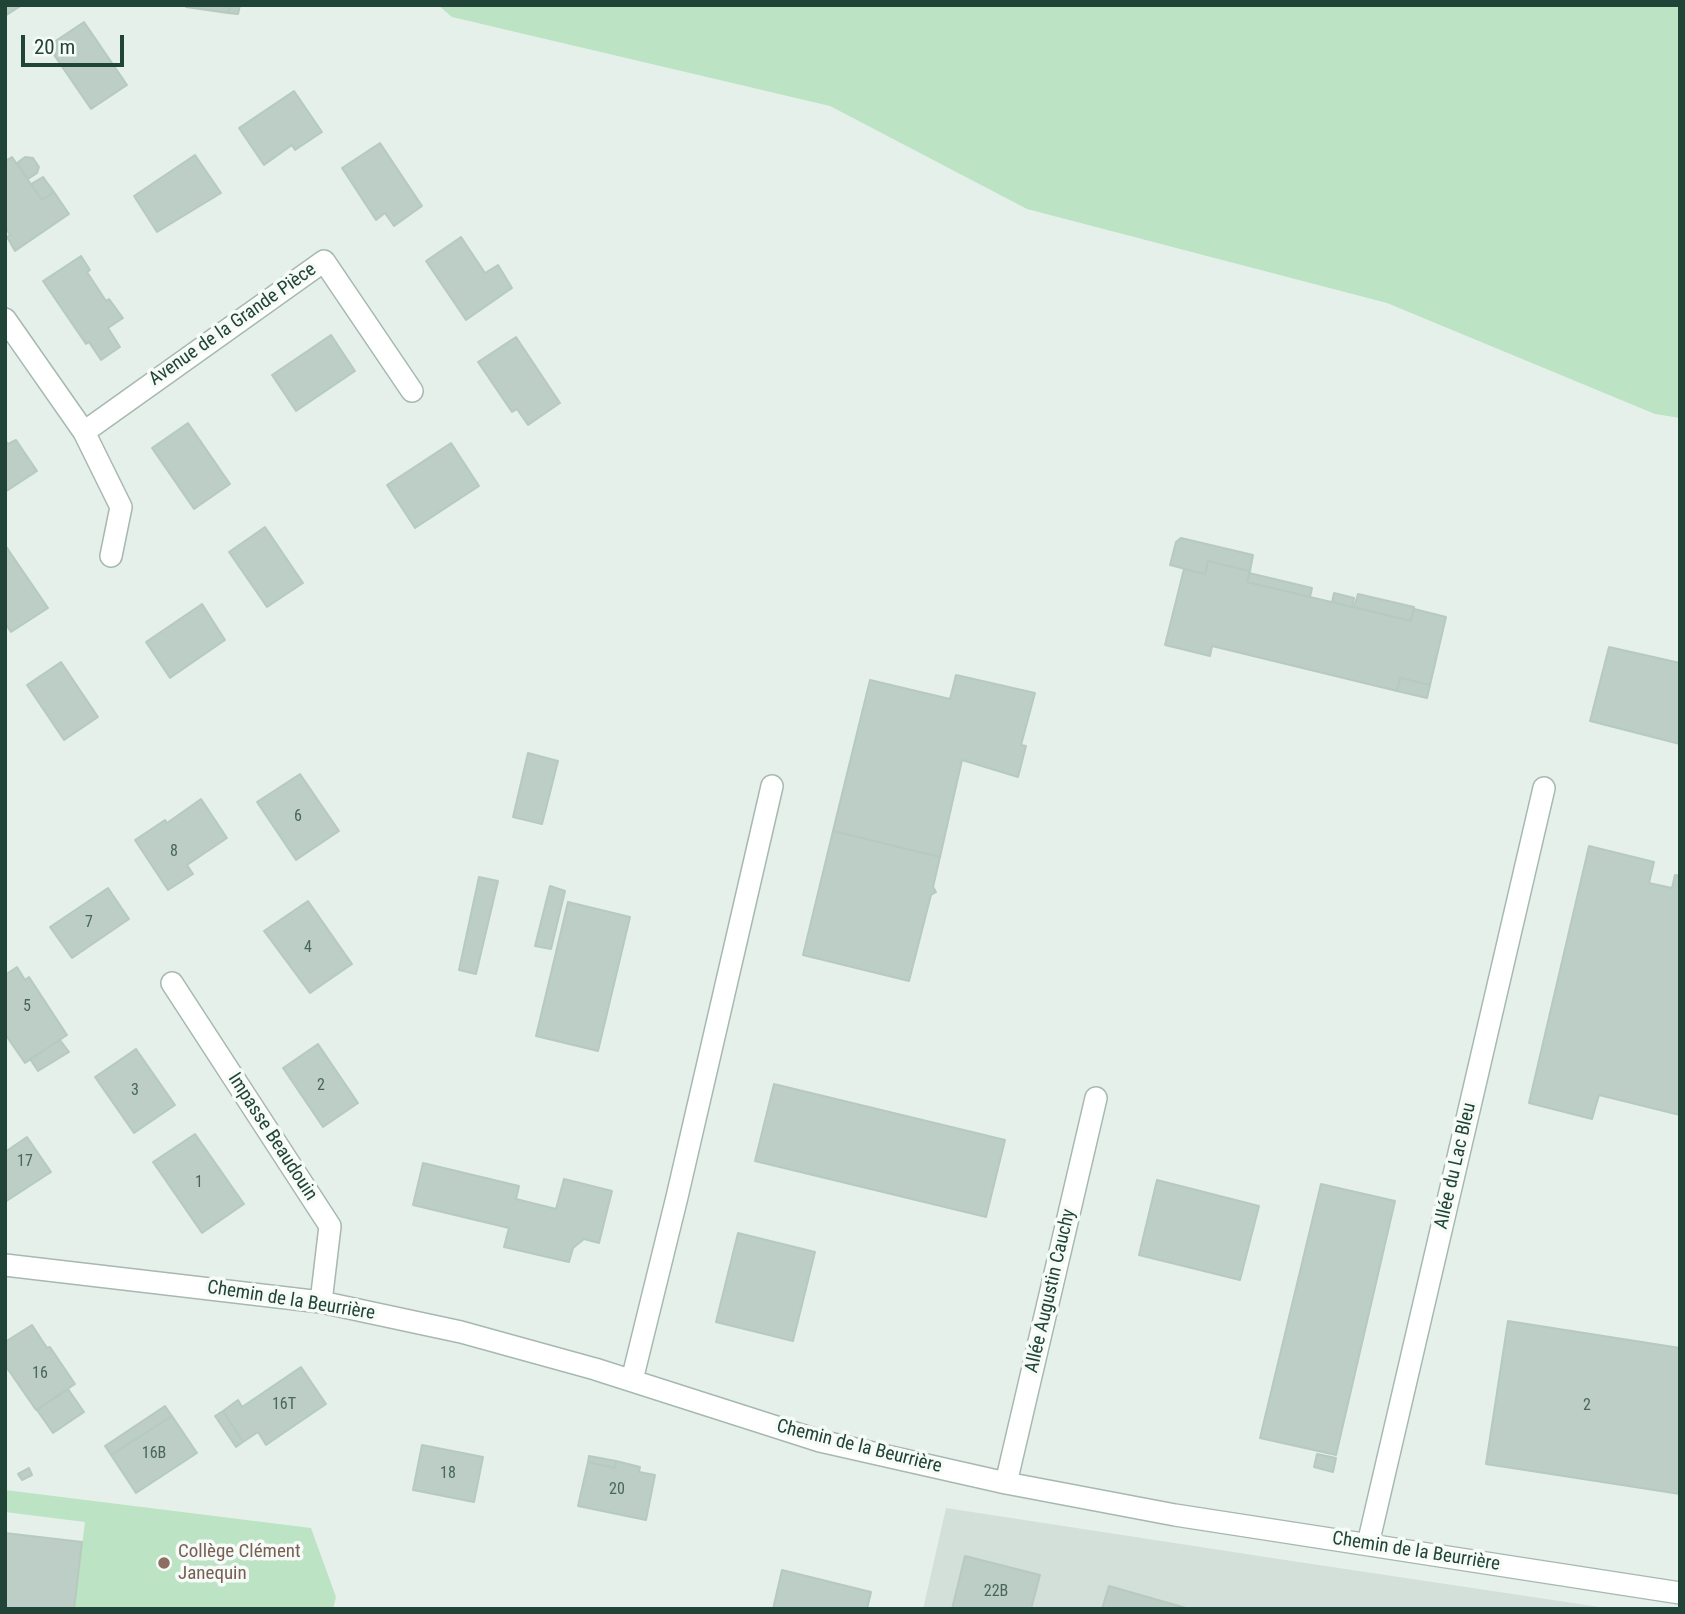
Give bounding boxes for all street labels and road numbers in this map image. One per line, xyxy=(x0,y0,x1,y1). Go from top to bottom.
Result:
street label: Avenue de la Grande Pièce xyxy=(145,259,321,391)
street label: Impasse Beaudouin xyxy=(222,1069,322,1205)
street label: Allée du Lac Bleu xyxy=(1430,1101,1482,1231)
street label: Allée Augustin Cauchy xyxy=(1021,1207,1081,1375)
street label: Chemin de la Beurrière xyxy=(206,1276,376,1326)
street label: Chemin de la Beurrière xyxy=(774,1415,944,1479)
street label: Chemin de la Beurrière xyxy=(1331,1527,1501,1577)

